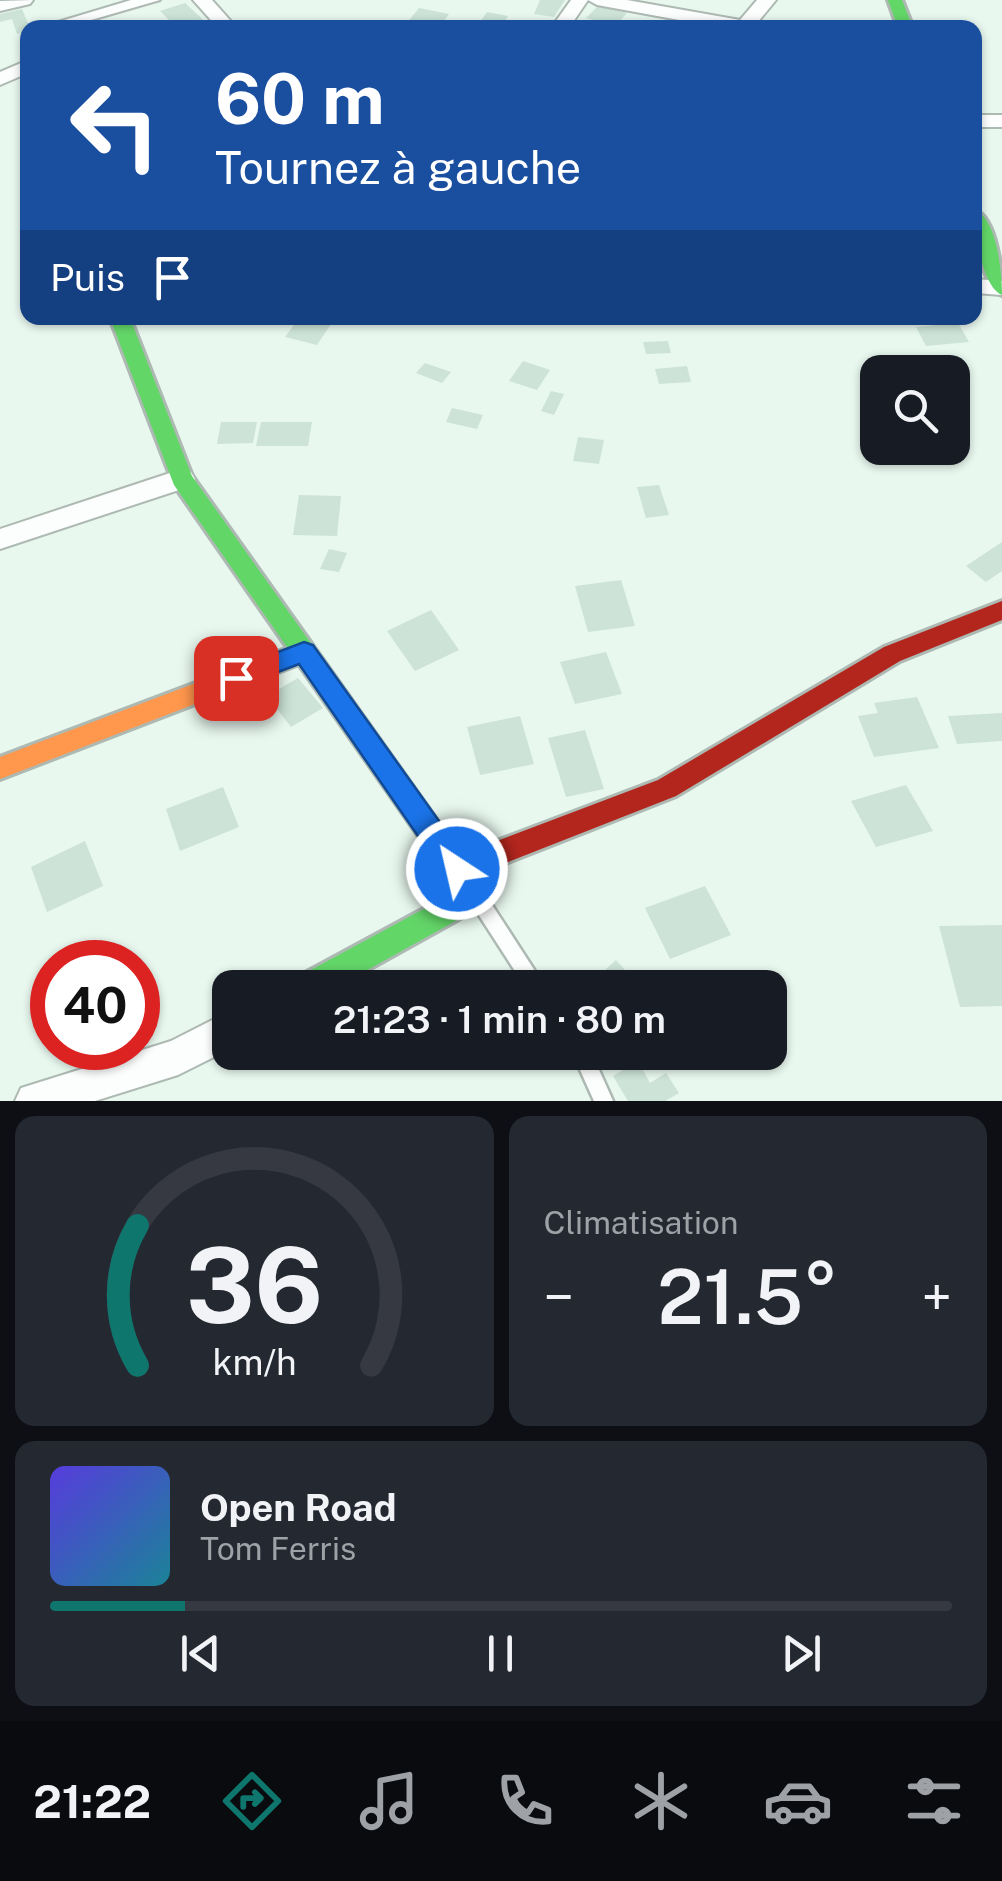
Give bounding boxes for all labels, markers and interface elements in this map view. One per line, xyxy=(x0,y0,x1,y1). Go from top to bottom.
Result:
text: 60 m xyxy=(215,57,385,140)
icon: left xyxy=(50,60,180,190)
text: Tournez à gauche xyxy=(215,141,581,194)
icon: arrive xyxy=(145,250,200,305)
text: Puis xyxy=(50,255,125,300)
map controls xyxy=(860,355,970,465)
button: search xyxy=(860,355,970,465)
pin xyxy=(194,636,279,721)
icon: arrive xyxy=(209,651,264,706)
position arrow xyxy=(405,817,509,921)
speed limit sign: 40 xyxy=(30,940,160,1070)
text: 21:23 · 1 min · 80 m xyxy=(333,997,666,1042)
text: Climatisation xyxy=(544,1204,738,1241)
text: 36 xyxy=(185,1224,323,1346)
text: 21.5° xyxy=(657,1253,838,1341)
text: − xyxy=(544,1265,574,1329)
text: + xyxy=(921,1265,952,1329)
text: km/h xyxy=(212,1341,296,1383)
text: Open Road xyxy=(200,1485,397,1530)
text: Tom Ferris xyxy=(200,1530,356,1567)
icon: previous xyxy=(173,1626,228,1681)
icon: pause xyxy=(473,1626,528,1681)
icon: next xyxy=(774,1626,829,1681)
icon: directions xyxy=(217,1766,287,1836)
icon: music xyxy=(354,1766,424,1836)
icon: phone xyxy=(490,1766,560,1836)
icon: climate xyxy=(626,1766,696,1836)
icon: car xyxy=(763,1766,833,1836)
icon: filters xyxy=(899,1766,969,1836)
text: 21:22 xyxy=(33,1775,151,1828)

